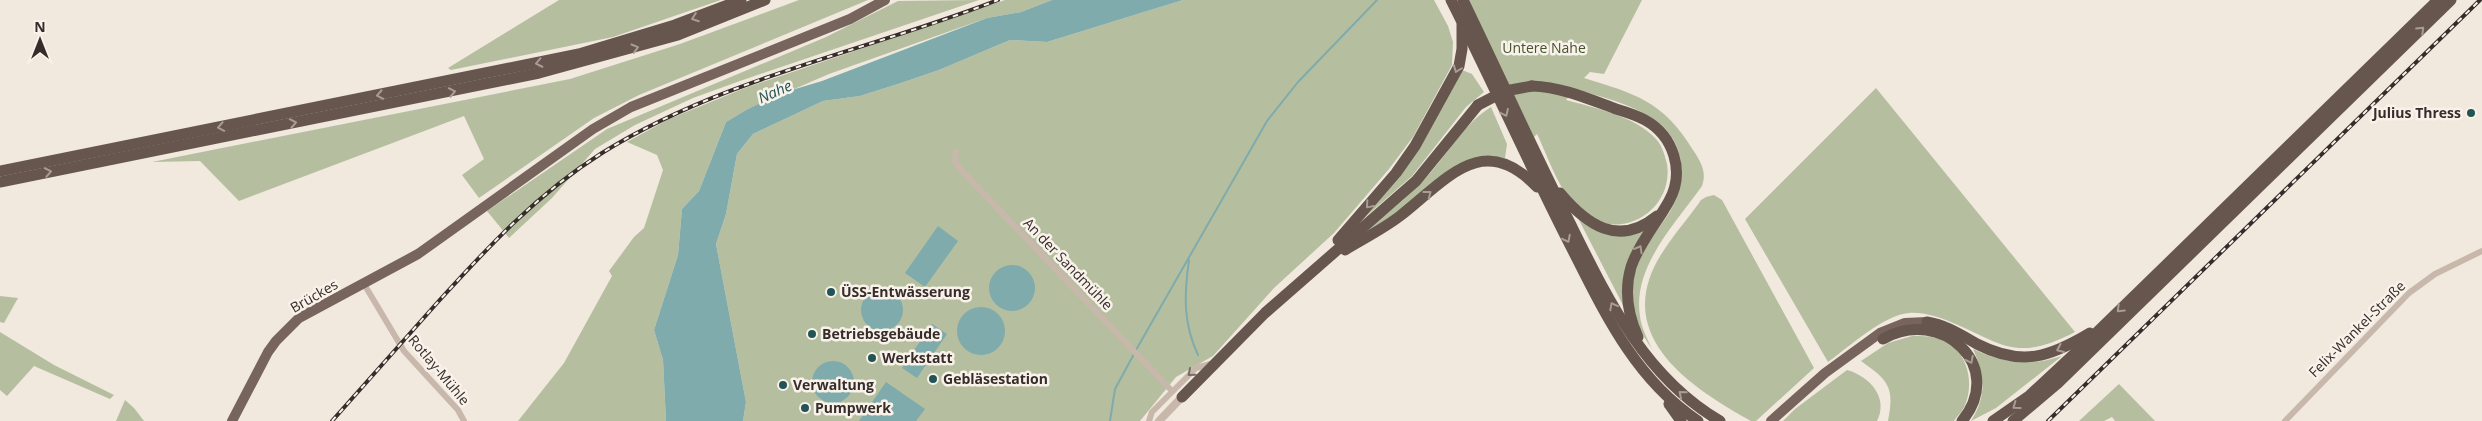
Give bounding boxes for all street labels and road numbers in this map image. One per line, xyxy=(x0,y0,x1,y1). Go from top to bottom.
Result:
street label: An der Sandmühle xyxy=(1019,214,1117,314)
street label: Brückes xyxy=(287,274,341,317)
street label: Felix-Wankel-Straße xyxy=(2304,276,2409,381)
street label: Rotlay-Mühle xyxy=(404,331,474,409)

